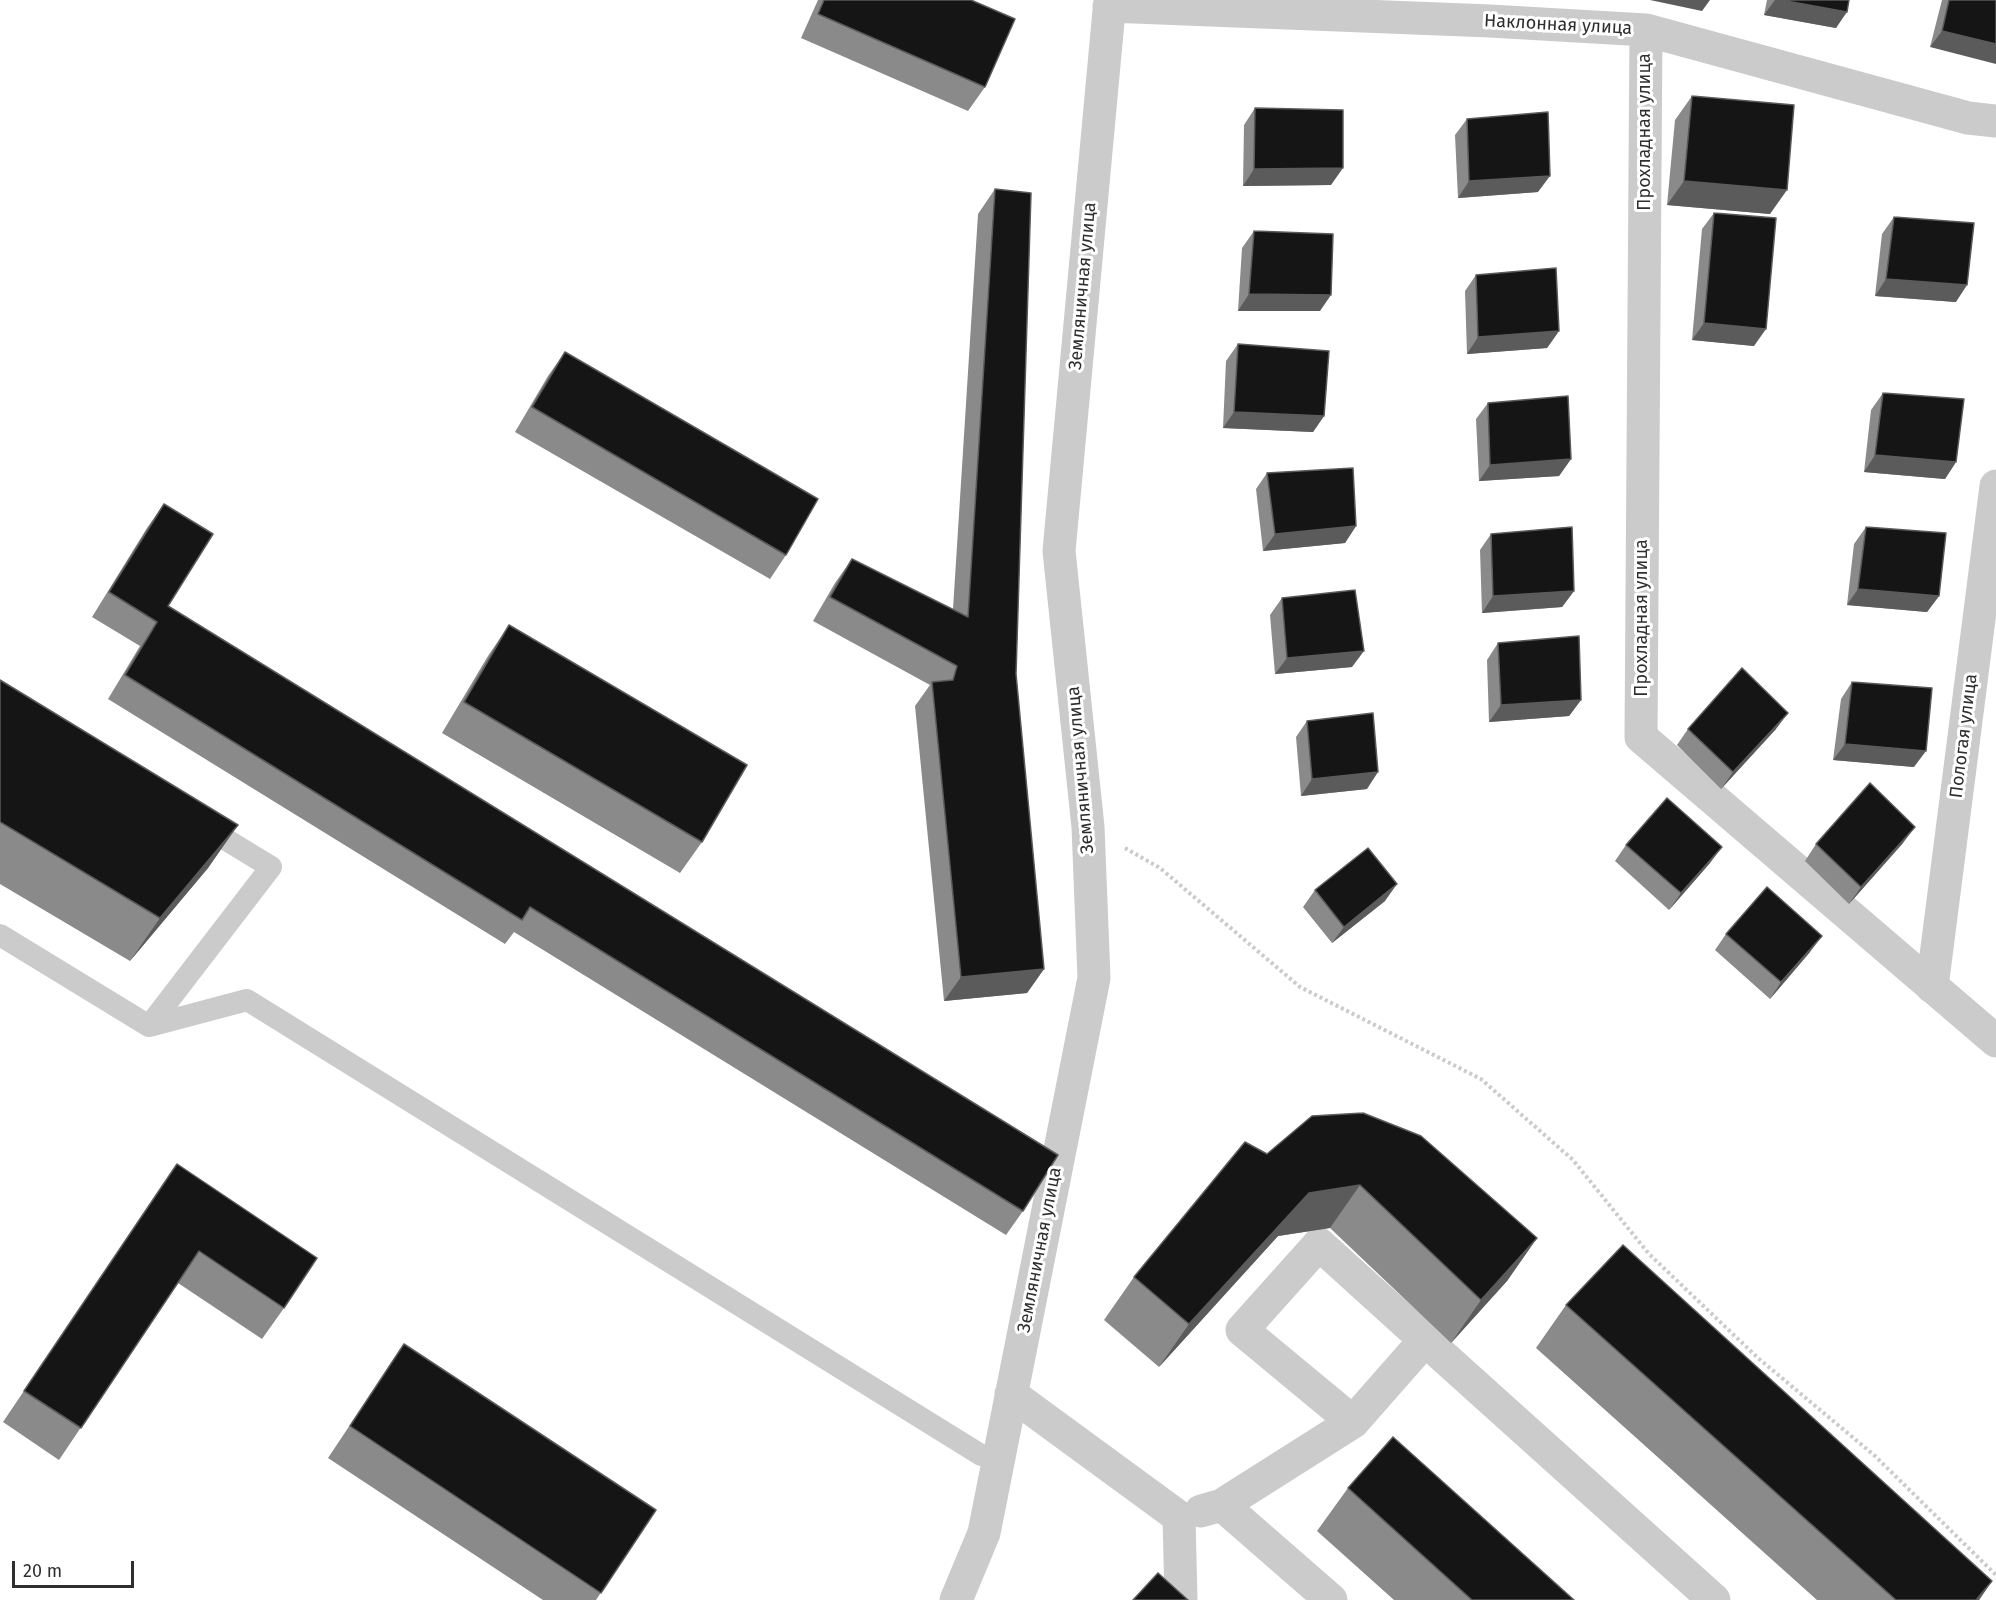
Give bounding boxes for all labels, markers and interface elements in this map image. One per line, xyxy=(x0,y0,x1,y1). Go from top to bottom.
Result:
street label: Наклонная улица xyxy=(1483,10,1633,40)
street label: Прохладная улица xyxy=(1634,53,1656,211)
street label: Земляничная улица xyxy=(1065,201,1101,371)
street label: Прохладная улица xyxy=(1631,539,1653,697)
street label: Пологая улица xyxy=(1946,673,1982,799)
street label: Земляничная улица xyxy=(1063,685,1099,855)
street label: Земляничная улица xyxy=(1013,1165,1067,1335)
scale bar xyxy=(15,1549,136,1587)
text: 20 m xyxy=(23,1560,62,1582)

